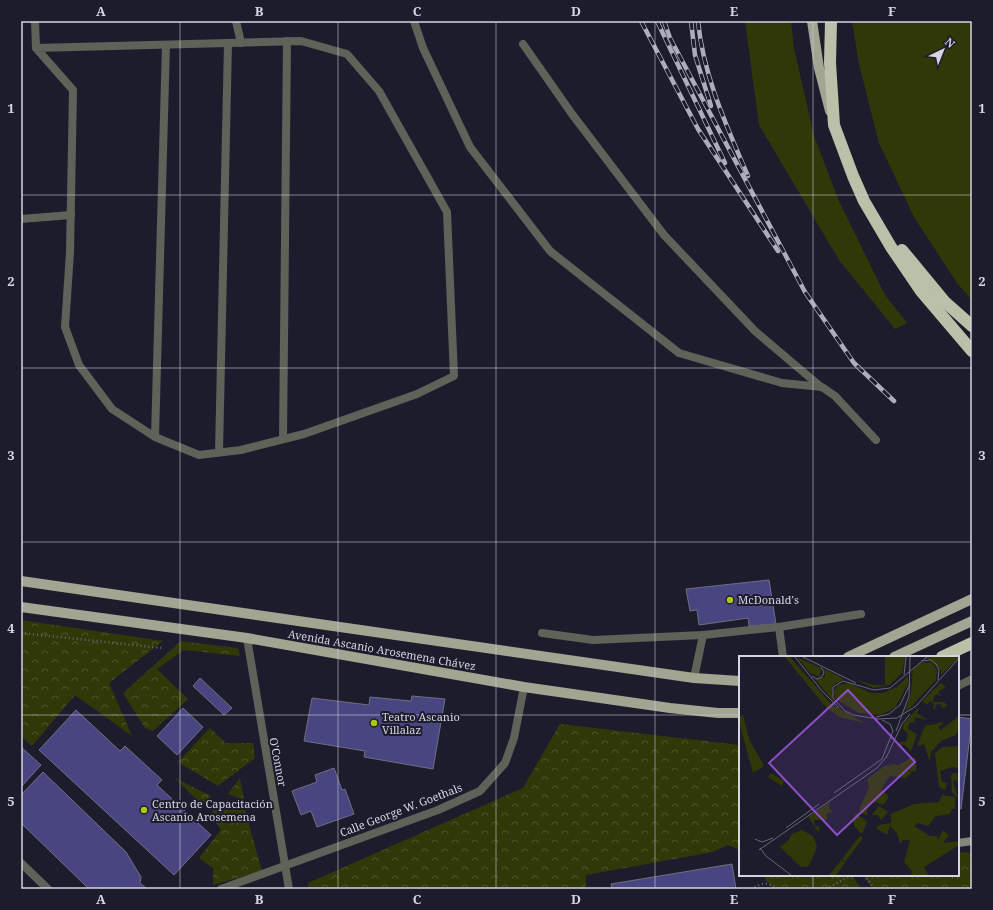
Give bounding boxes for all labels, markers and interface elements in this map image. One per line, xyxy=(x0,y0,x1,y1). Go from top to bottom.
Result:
text: A xyxy=(96,2,106,20)
text: B xyxy=(255,2,264,20)
text: C xyxy=(413,2,422,20)
text: D xyxy=(571,2,581,20)
text: E xyxy=(730,2,739,20)
text: F xyxy=(888,2,896,20)
north arrow xyxy=(923,30,963,70)
text: N xyxy=(942,34,959,51)
text: 1 xyxy=(7,99,15,117)
text: 1 xyxy=(978,99,986,117)
text: 2 xyxy=(7,272,15,290)
text: 2 xyxy=(978,272,986,290)
text: 3 xyxy=(7,446,15,464)
text: 3 xyxy=(978,446,986,464)
place label: McDonald's xyxy=(738,592,799,607)
marker: McDonald's xyxy=(725,595,735,605)
text: 4 xyxy=(7,619,15,637)
text: 4 xyxy=(978,619,986,637)
street label: Avenida Ascanio Arosemena Chávez xyxy=(287,626,477,673)
inset map xyxy=(739,656,959,876)
place label: Teatro Ascanio Villalaz xyxy=(382,709,460,737)
marker: Teatro Ascanio Villalaz xyxy=(369,718,379,728)
street label: O'Connor xyxy=(266,736,291,788)
street label: Calle George W. Goethals xyxy=(337,779,464,840)
text: 5 xyxy=(7,792,15,810)
text: 5 xyxy=(978,792,986,810)
place label: Centro de Capacitación Ascanio Arosemena xyxy=(152,796,273,824)
marker: Centro de Capacitación Ascanio Arosemena xyxy=(139,805,149,815)
text: A xyxy=(96,890,106,908)
text: B xyxy=(255,890,264,908)
text: C xyxy=(413,890,422,908)
text: D xyxy=(571,890,581,908)
text: E xyxy=(730,890,739,908)
text: F xyxy=(888,890,896,908)

